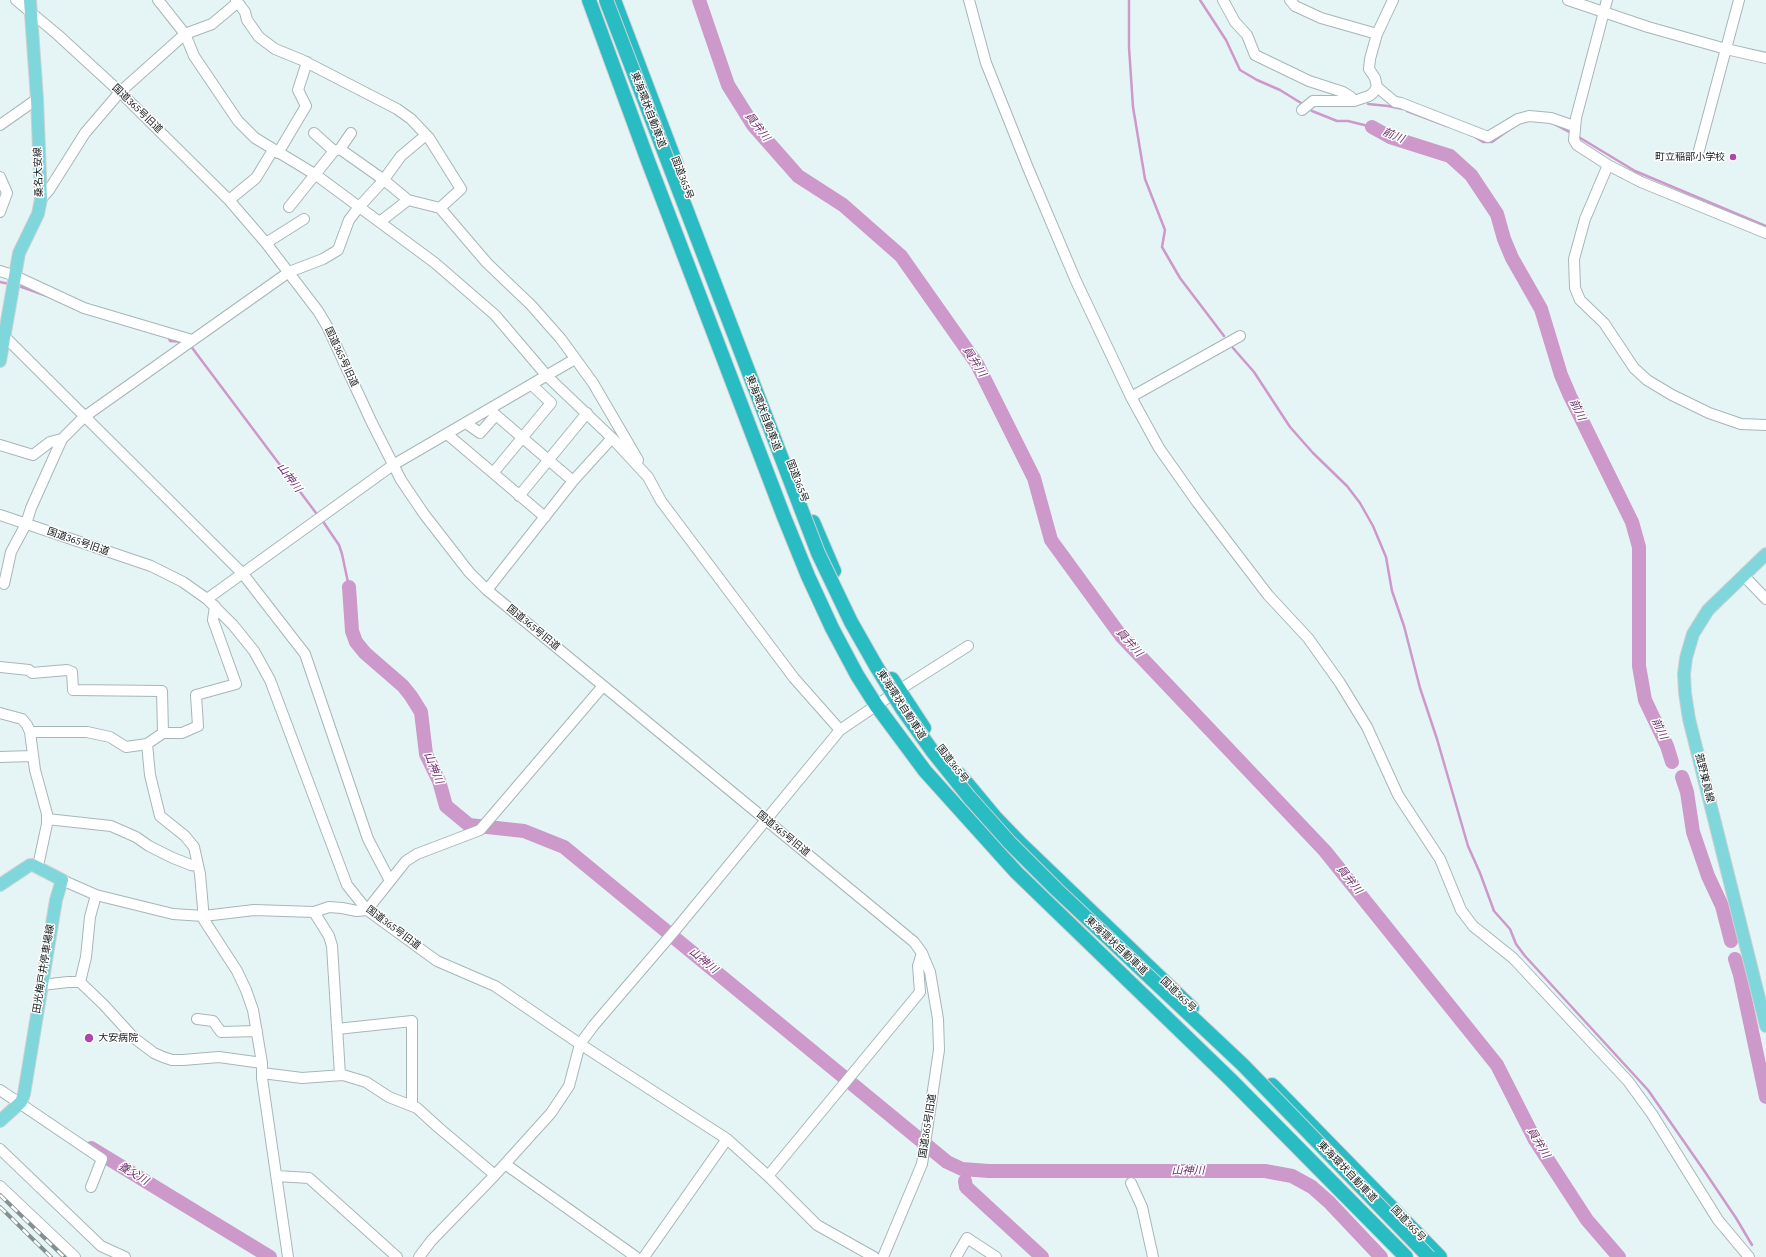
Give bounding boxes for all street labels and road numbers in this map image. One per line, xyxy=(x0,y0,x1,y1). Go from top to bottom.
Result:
street label: 東海環状自動車道 xyxy=(628,71,668,149)
street label: 国道365号旧道 xyxy=(109,82,165,136)
street label: 桑名大安線 xyxy=(32,147,46,197)
street label: 国道365号 xyxy=(668,155,696,201)
street label: 国道365号旧道 xyxy=(322,325,360,389)
street label: 東海環状自動車道 xyxy=(743,374,783,452)
street label: 国道365号 xyxy=(783,458,811,504)
street label: 国道365号旧道 xyxy=(45,526,111,558)
street label: 国道365号旧道 xyxy=(504,603,562,653)
street label: 東海環状自動車道 xyxy=(874,668,928,742)
street label: 国道365号 xyxy=(933,743,971,785)
street label: 菰野東員線 xyxy=(1692,752,1716,804)
street label: 国道365号旧道 xyxy=(754,809,812,859)
street label: 国道365号旧道 xyxy=(363,904,423,952)
street label: 東海環状自動車道 xyxy=(1083,914,1149,978)
street label: 田光梅戸井停車場線 xyxy=(31,924,57,1014)
street label: 国道365号 xyxy=(1158,975,1198,1015)
street label: 国道365号旧道 xyxy=(917,1093,939,1159)
street label: 東海環状自動車道 xyxy=(1315,1139,1379,1205)
street label: 国道365号 xyxy=(1388,1204,1428,1244)

